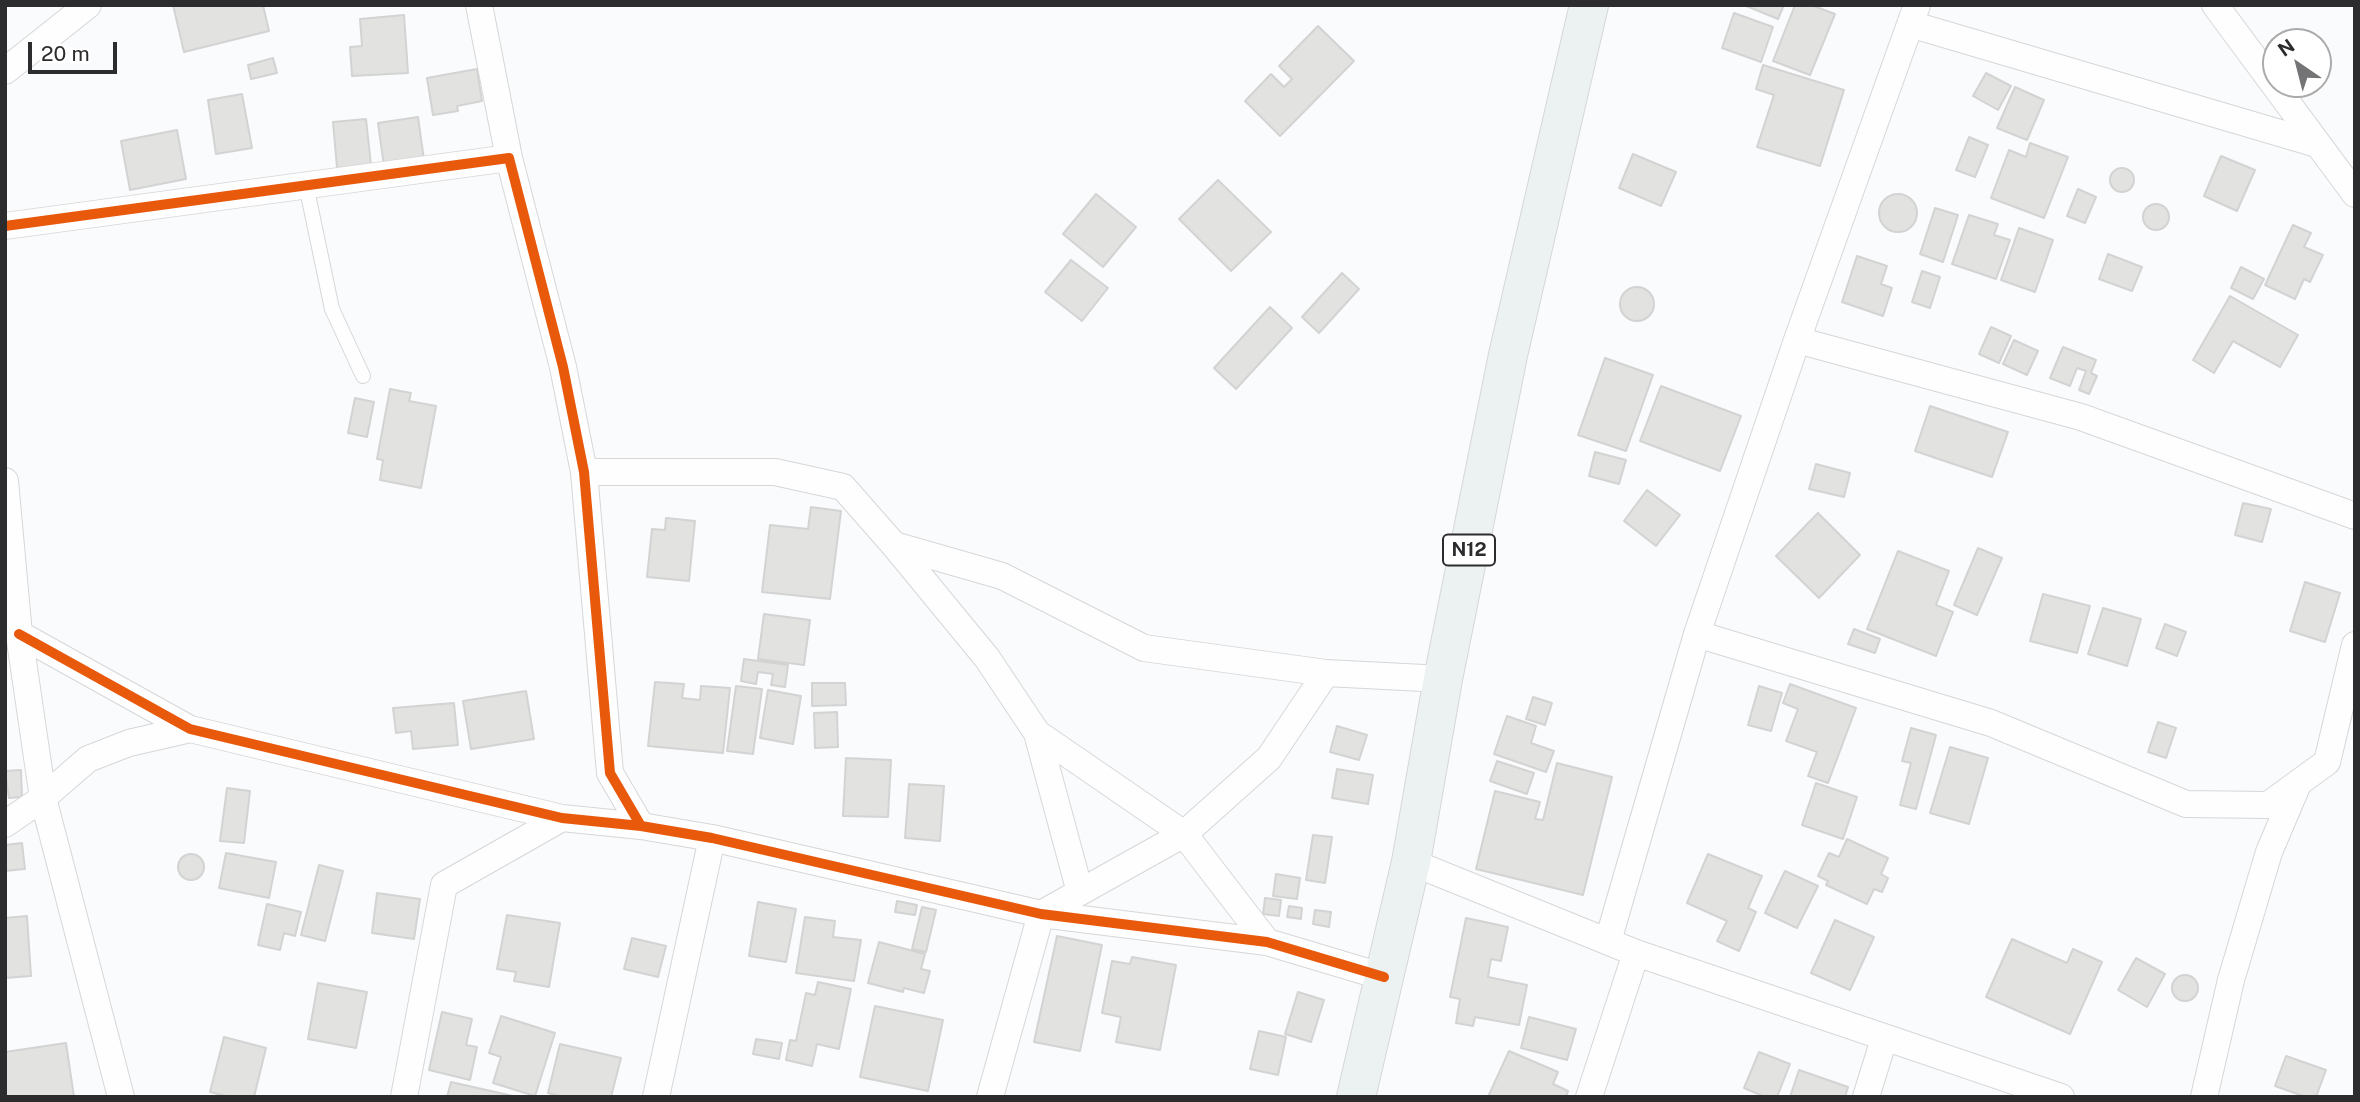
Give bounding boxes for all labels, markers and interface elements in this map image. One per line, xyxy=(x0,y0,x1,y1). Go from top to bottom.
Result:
scale bar xyxy=(32,28,121,72)
north arrow xyxy=(2262,28,2332,98)
text: N xyxy=(2274,34,2298,61)
text: 20 m xyxy=(41,41,90,66)
road number: N12 xyxy=(1443,534,1495,566)

